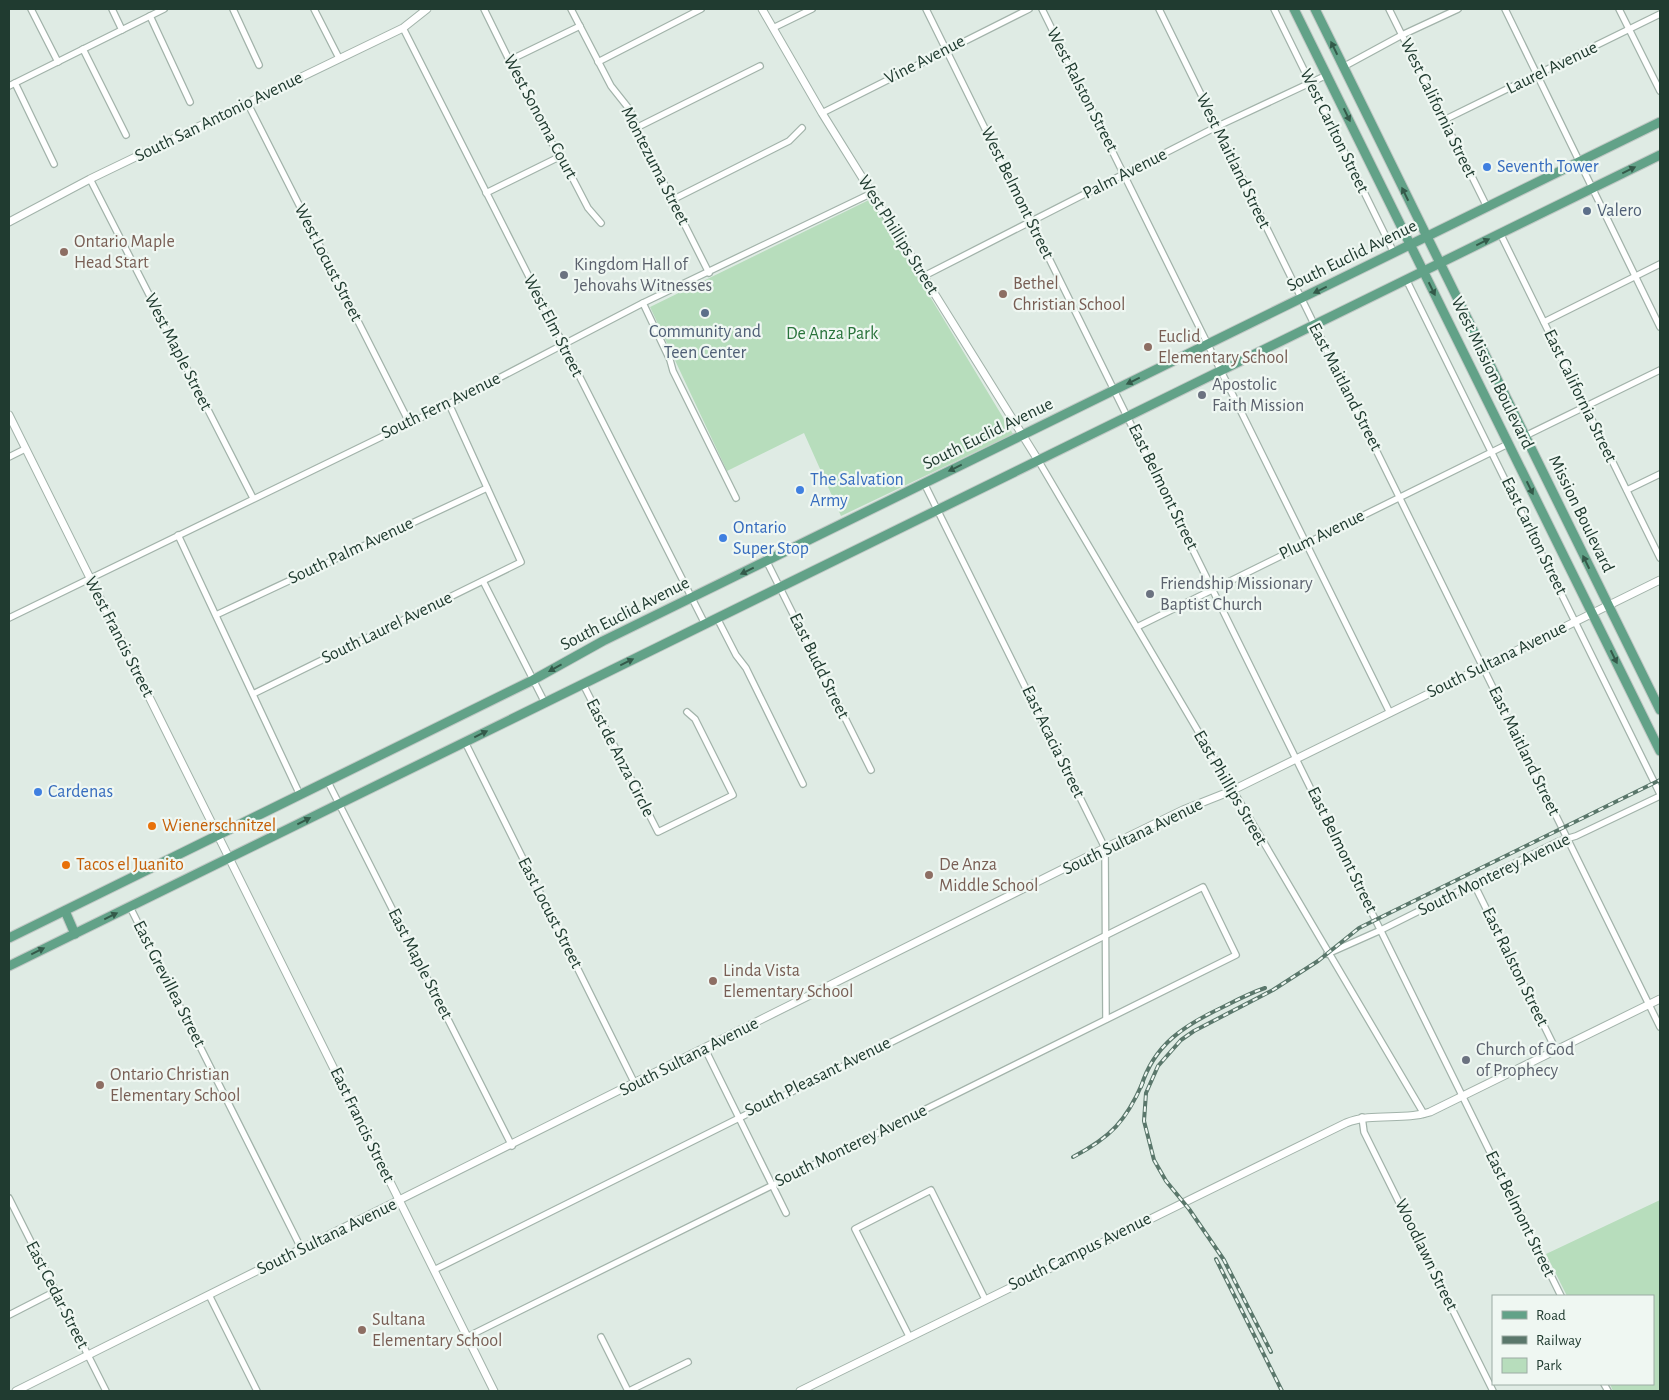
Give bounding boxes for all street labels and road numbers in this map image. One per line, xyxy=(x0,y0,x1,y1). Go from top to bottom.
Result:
street label: West Ralston Street xyxy=(1043,25,1121,155)
street label: Vine Avenue xyxy=(882,32,968,88)
street label: West California Street xyxy=(1397,36,1480,181)
street label: Laurel Avenue xyxy=(1504,38,1600,98)
street label: West Sonoma Court xyxy=(500,52,580,182)
street label: West Carlton Street xyxy=(1296,66,1372,196)
street label: South San Antonio Avenue xyxy=(132,69,306,165)
street label: West Maitland Street xyxy=(1192,91,1274,232)
street label: Montezuma Street xyxy=(617,104,693,228)
street label: West Belmont Street xyxy=(977,124,1057,262)
street label: Palm Avenue xyxy=(1080,145,1170,203)
street label: West Phillips Street xyxy=(854,172,942,298)
street label: West Locust Street xyxy=(291,201,365,325)
street label: South Euclid Avenue xyxy=(1284,217,1420,295)
street label: West Elm Street xyxy=(520,272,587,380)
street label: West Maple Street xyxy=(141,291,215,414)
street label: West Mission Boulevard xyxy=(1447,294,1537,452)
street label: East Maitland Street xyxy=(1305,320,1385,454)
street label: East California Street xyxy=(1540,327,1620,466)
street label: South Fern Avenue xyxy=(379,369,503,443)
street label: South Euclid Avenue xyxy=(920,395,1056,473)
street label: East Belmont Street xyxy=(1125,421,1201,553)
street label: Mission Boulevard xyxy=(1545,453,1617,575)
street label: East Carlton Street xyxy=(1498,474,1570,598)
street label: Plum Avenue xyxy=(1276,507,1368,563)
street label: South Palm Avenue xyxy=(286,514,416,588)
street label: West Francis Street xyxy=(81,574,157,700)
street label: South Euclid Avenue xyxy=(558,574,692,654)
street label: South Laurel Avenue xyxy=(319,589,455,667)
street label: East Budd Street xyxy=(786,610,852,722)
street label: South Sultana Avenue xyxy=(1424,618,1570,702)
street label: East Acacia Street xyxy=(1018,683,1088,801)
street label: East Maitland Street xyxy=(1485,684,1563,819)
street label: East de Anza Circle xyxy=(582,696,658,820)
street label: East Phillips Street xyxy=(1190,727,1270,849)
street label: East Belmont Street xyxy=(1304,784,1380,916)
street label: South Sultana Avenue xyxy=(1060,795,1206,879)
street label: South Monterey Avenue xyxy=(1415,830,1573,920)
street label: East Locust Street xyxy=(514,855,586,972)
street label: East Ralston Street xyxy=(1478,905,1552,1030)
street label: East Maple Street xyxy=(384,906,456,1022)
street label: East Grevillea Street xyxy=(129,918,209,1050)
street label: South Sultana Avenue xyxy=(617,1014,761,1100)
street label: South Pleasant Avenue xyxy=(742,1034,894,1120)
street label: East Francis Street xyxy=(326,1065,398,1186)
street label: South Monterey Avenue xyxy=(772,1101,930,1191)
street label: East Belmont Street xyxy=(1482,1148,1558,1280)
street label: South Sultana Avenue xyxy=(254,1195,400,1279)
street label: Woodlawn Street xyxy=(1391,1196,1461,1314)
street label: South Campus Avenue xyxy=(1006,1210,1154,1294)
street label: East Cedar Street xyxy=(22,1238,92,1352)

